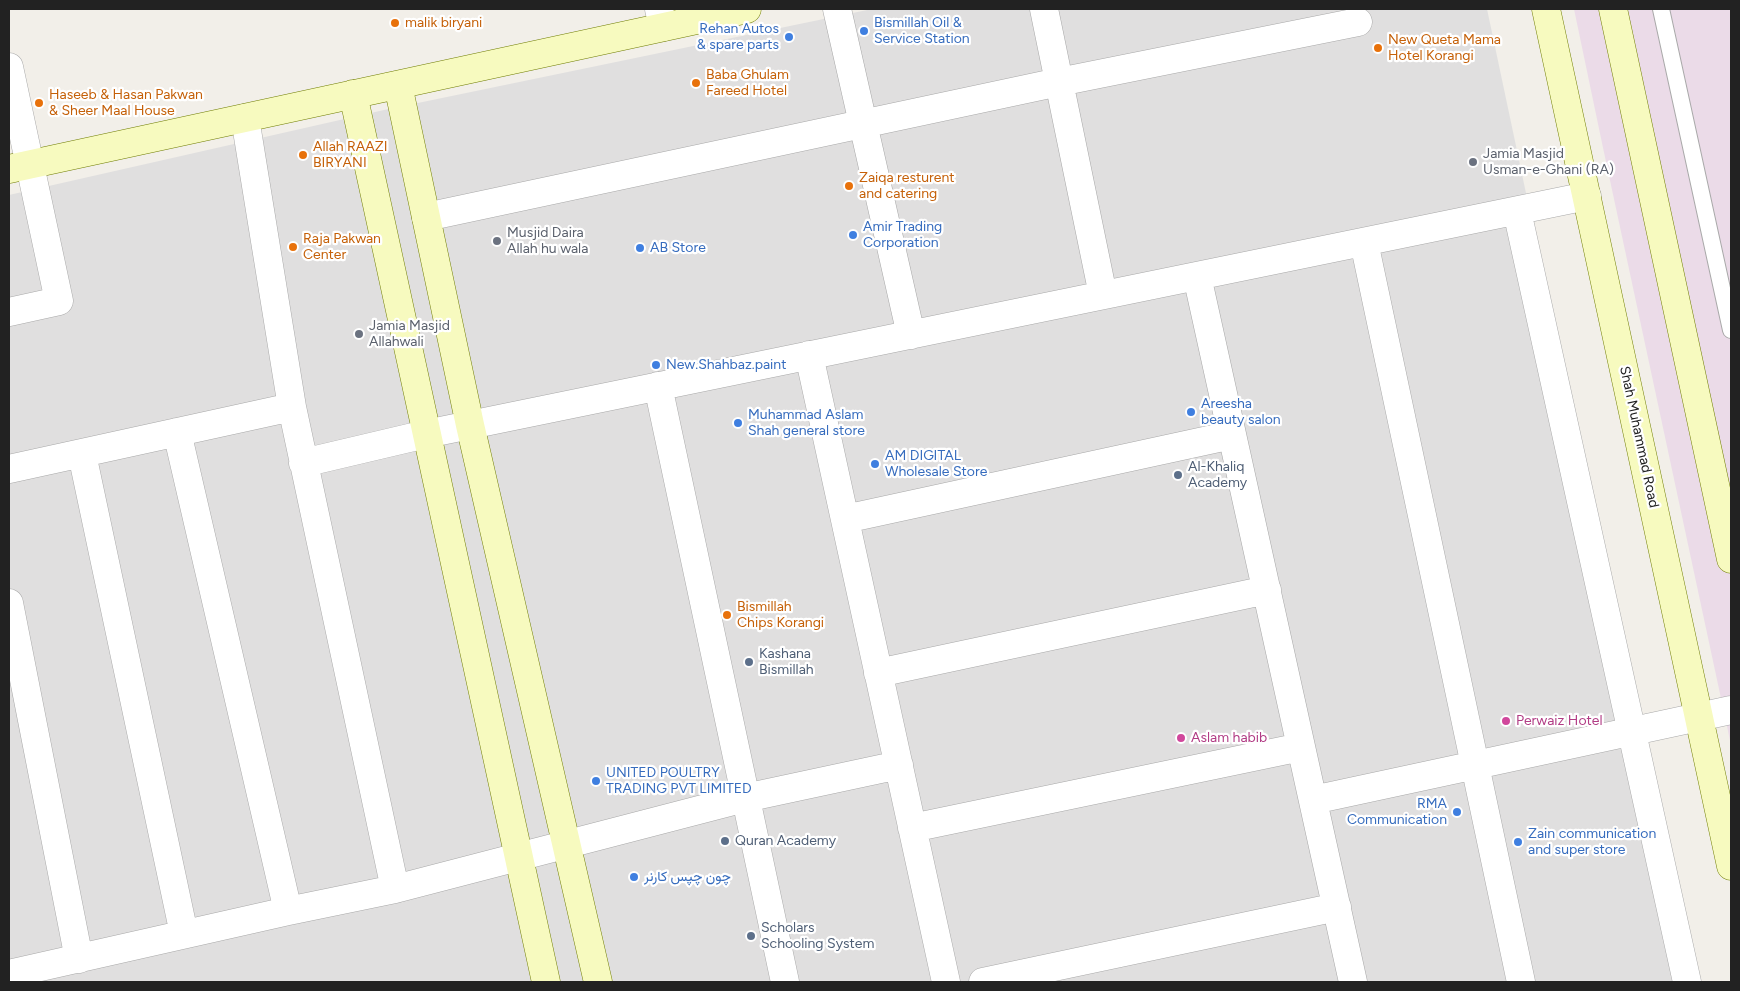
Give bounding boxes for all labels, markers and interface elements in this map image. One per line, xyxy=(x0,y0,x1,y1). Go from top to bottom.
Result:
place label: malik biryani xyxy=(405,15,482,31)
place label: Bismillah Oil & Service Station xyxy=(874,15,970,48)
marker: malik biryani xyxy=(389,17,401,29)
place label: Rehan Autos & spare parts xyxy=(697,21,779,54)
marker: Bismillah Oil & Service Station xyxy=(858,25,870,37)
marker: Rehan Autos & spare parts xyxy=(783,31,795,43)
place label: New Queta Mama Hotel Korangi xyxy=(1388,32,1501,64)
marker: New Queta Mama Hotel Korangi xyxy=(1372,42,1384,54)
place label: Baba Ghulam Fareed Hotel xyxy=(706,67,789,100)
marker: Baba Ghulam Fareed Hotel xyxy=(690,77,702,89)
place label: Haseeb & Hasan Pakwan & Sheer Maal House xyxy=(49,87,203,120)
marker: Haseeb & Hasan Pakwan & Sheer Maal House xyxy=(33,97,45,109)
place label: Allah RAAZI BIRYANI xyxy=(313,139,388,172)
place label: Jamia Masjid Usman-e-Ghani (RA) xyxy=(1483,146,1614,178)
marker: Allah RAAZI BIRYANI xyxy=(297,149,309,161)
marker: Jamia Masjid Usman-e-Ghani (RA) xyxy=(1467,156,1479,168)
place label: Zaiqa resturent and catering xyxy=(859,170,955,202)
marker: Zaiqa resturent and catering xyxy=(843,180,855,192)
place label: Amir Trading Corporation xyxy=(863,219,942,252)
place label: Musjid Daira Allah hu wala xyxy=(507,225,588,258)
marker: Amir Trading Corporation xyxy=(847,229,859,241)
place label: Raja Pakwan Center xyxy=(303,231,381,264)
marker: Musjid Daira Allah hu wala xyxy=(491,235,503,247)
place label: AB Store xyxy=(650,240,706,256)
marker: Raja Pakwan Center xyxy=(287,241,299,253)
marker: AB Store xyxy=(634,242,646,254)
place label: Jamia Masjid Allahwali xyxy=(369,318,450,351)
marker: Jamia Masjid Allahwali xyxy=(353,328,365,340)
place label: New.Shahbaz.paint xyxy=(666,357,786,373)
marker: New.Shahbaz.paint xyxy=(650,359,662,371)
street label: Shah Muhammad Road xyxy=(1616,365,1662,509)
place label: Areesha beauty salon xyxy=(1201,396,1281,428)
marker: Areesha beauty salon xyxy=(1185,406,1197,418)
place label: Muhammad Aslam Shah general store xyxy=(748,407,865,440)
marker: Muhammad Aslam Shah general store xyxy=(732,417,744,429)
place label: AM DIGITAL Wholesale Store xyxy=(885,448,987,481)
marker: AM DIGITAL Wholesale Store xyxy=(869,458,881,470)
place label: Al-Khaliq Academy xyxy=(1188,459,1247,492)
marker: Al-Khaliq Academy xyxy=(1172,469,1184,481)
place label: Bismillah Chips Korangi xyxy=(737,599,824,632)
marker: Bismillah Chips Korangi xyxy=(721,609,733,621)
place label: Kashana Bismillah xyxy=(759,646,814,679)
marker: Kashana Bismillah xyxy=(743,656,755,668)
place label: Perwaiz Hotel xyxy=(1516,713,1602,729)
marker: Perwaiz Hotel xyxy=(1500,715,1512,727)
place label: Aslam habib xyxy=(1191,730,1267,746)
marker: Aslam habib xyxy=(1175,732,1187,744)
place label: UNITED POULTRY TRADING PVT LIMITED xyxy=(606,765,752,798)
marker: UNITED POULTRY TRADING PVT LIMITED xyxy=(590,775,602,787)
place label: RMA Communication xyxy=(1347,796,1447,829)
marker: RMA Communication xyxy=(1451,806,1463,818)
place label: Zain communication and super store xyxy=(1528,826,1656,859)
place label: Quran Academy xyxy=(735,833,836,849)
marker: Quran Academy xyxy=(719,835,731,847)
marker: Zain communication and super store xyxy=(1512,836,1524,848)
place label: چون چپس کارنر xyxy=(644,869,731,885)
marker: چون چپس کارنر xyxy=(628,871,640,883)
place label: Scholars Schooling System xyxy=(761,920,874,952)
marker: Scholars Schooling System xyxy=(745,930,757,942)

